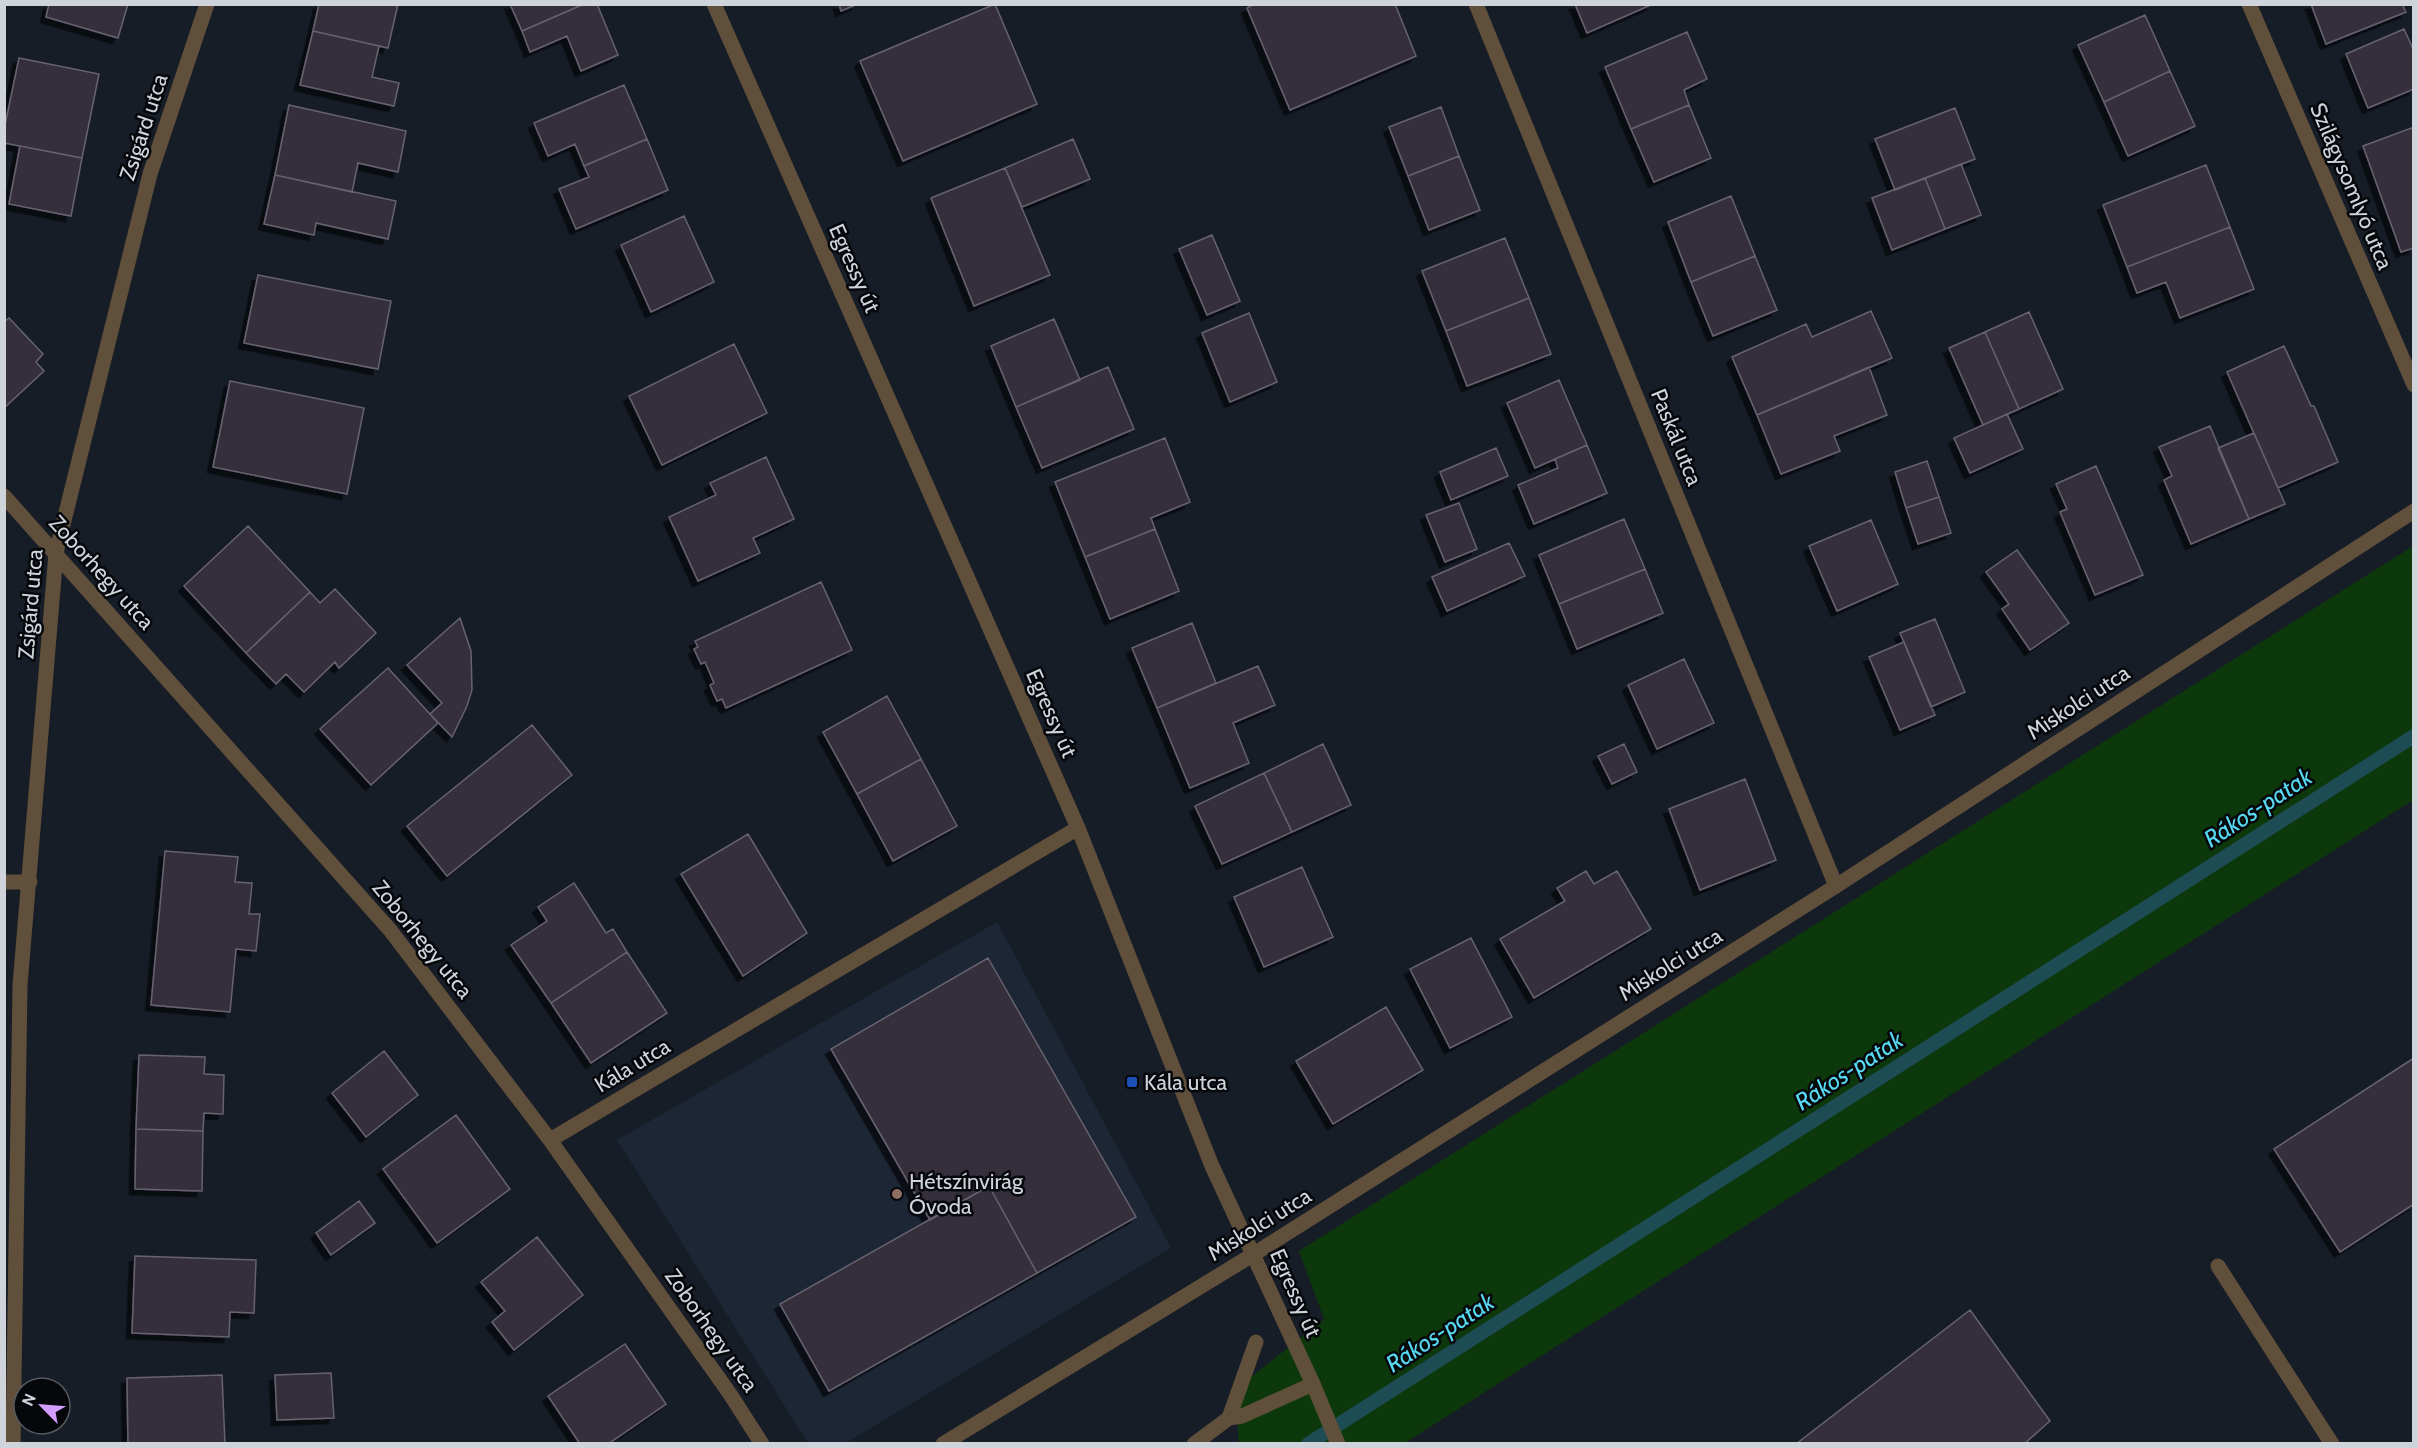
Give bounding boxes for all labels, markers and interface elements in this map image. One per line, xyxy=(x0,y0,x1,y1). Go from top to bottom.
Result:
street label: Zsigárd utca xyxy=(114,70,173,184)
street label: Szilágysomlyó utca xyxy=(2304,99,2399,274)
street label: Egressy út xyxy=(823,220,886,317)
street label: Paskál utca xyxy=(1645,385,1708,490)
street label: Zoborhegy utca xyxy=(43,510,160,635)
street label: Zsigárd utca xyxy=(12,547,49,660)
street label: Miskolci utca xyxy=(2022,659,2135,746)
street label: Egressy út xyxy=(1020,665,1083,762)
water label: Rákos-patak xyxy=(2198,761,2318,853)
street label: Zoborhegy utca xyxy=(367,875,479,1004)
street label: Miskolci utca xyxy=(1614,922,1727,1007)
water label: Rákos-patak xyxy=(1789,1024,1909,1116)
street label: Kála utca xyxy=(590,1032,675,1098)
place label: Kála utca xyxy=(1144,1069,1228,1096)
marker: Kála utca xyxy=(1125,1075,1139,1089)
place label: Hétszínvirág Óvoda xyxy=(909,1168,1024,1220)
street label: Miskolci utca xyxy=(1203,1182,1316,1267)
marker: Hétszínvirág Óvoda xyxy=(890,1187,904,1201)
street label: Egressy út xyxy=(1264,1245,1327,1342)
street label: Zoborhegy utca xyxy=(659,1263,764,1398)
water label: Rákos-patak xyxy=(1380,1286,1500,1378)
north arrow xyxy=(12,1376,72,1436)
text: N xyxy=(18,1391,40,1409)

